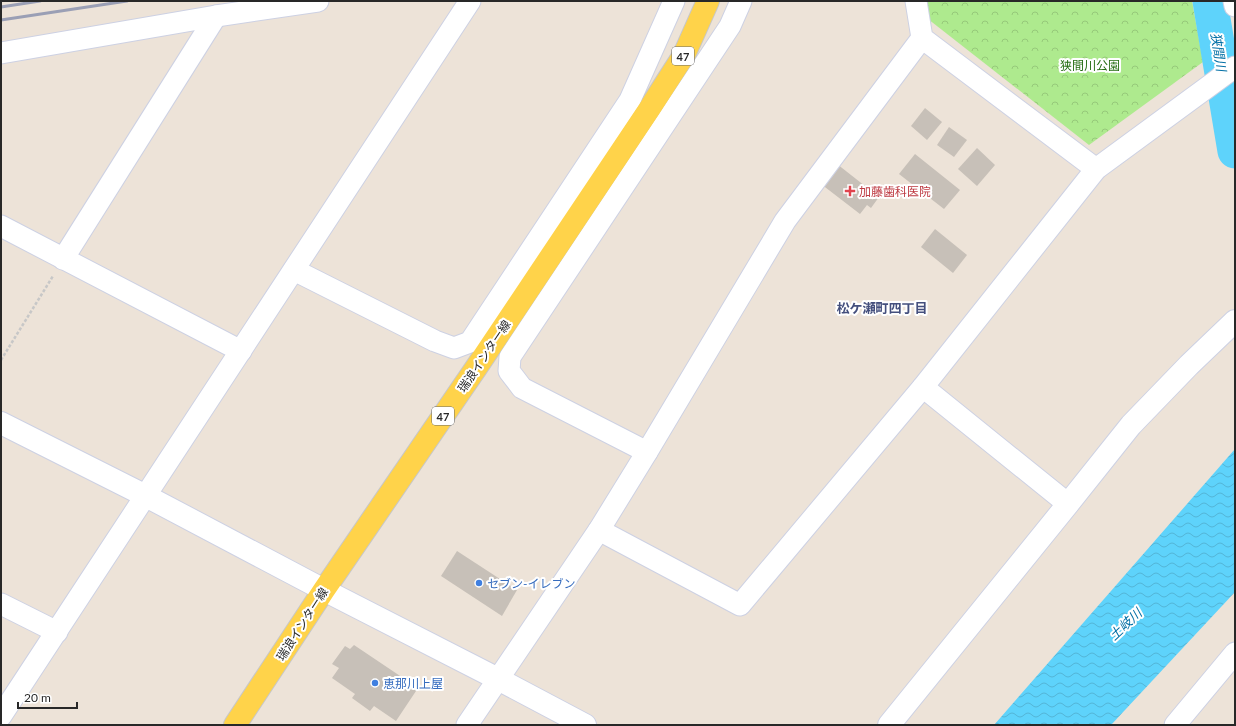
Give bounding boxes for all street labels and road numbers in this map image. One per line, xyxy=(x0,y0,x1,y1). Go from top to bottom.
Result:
road number: 47 xyxy=(672,47,694,65)
street label: 瑞浪インター線 xyxy=(454,317,514,395)
road number: 47 xyxy=(432,407,454,425)
street label: 瑞浪インター線 xyxy=(273,585,331,663)

